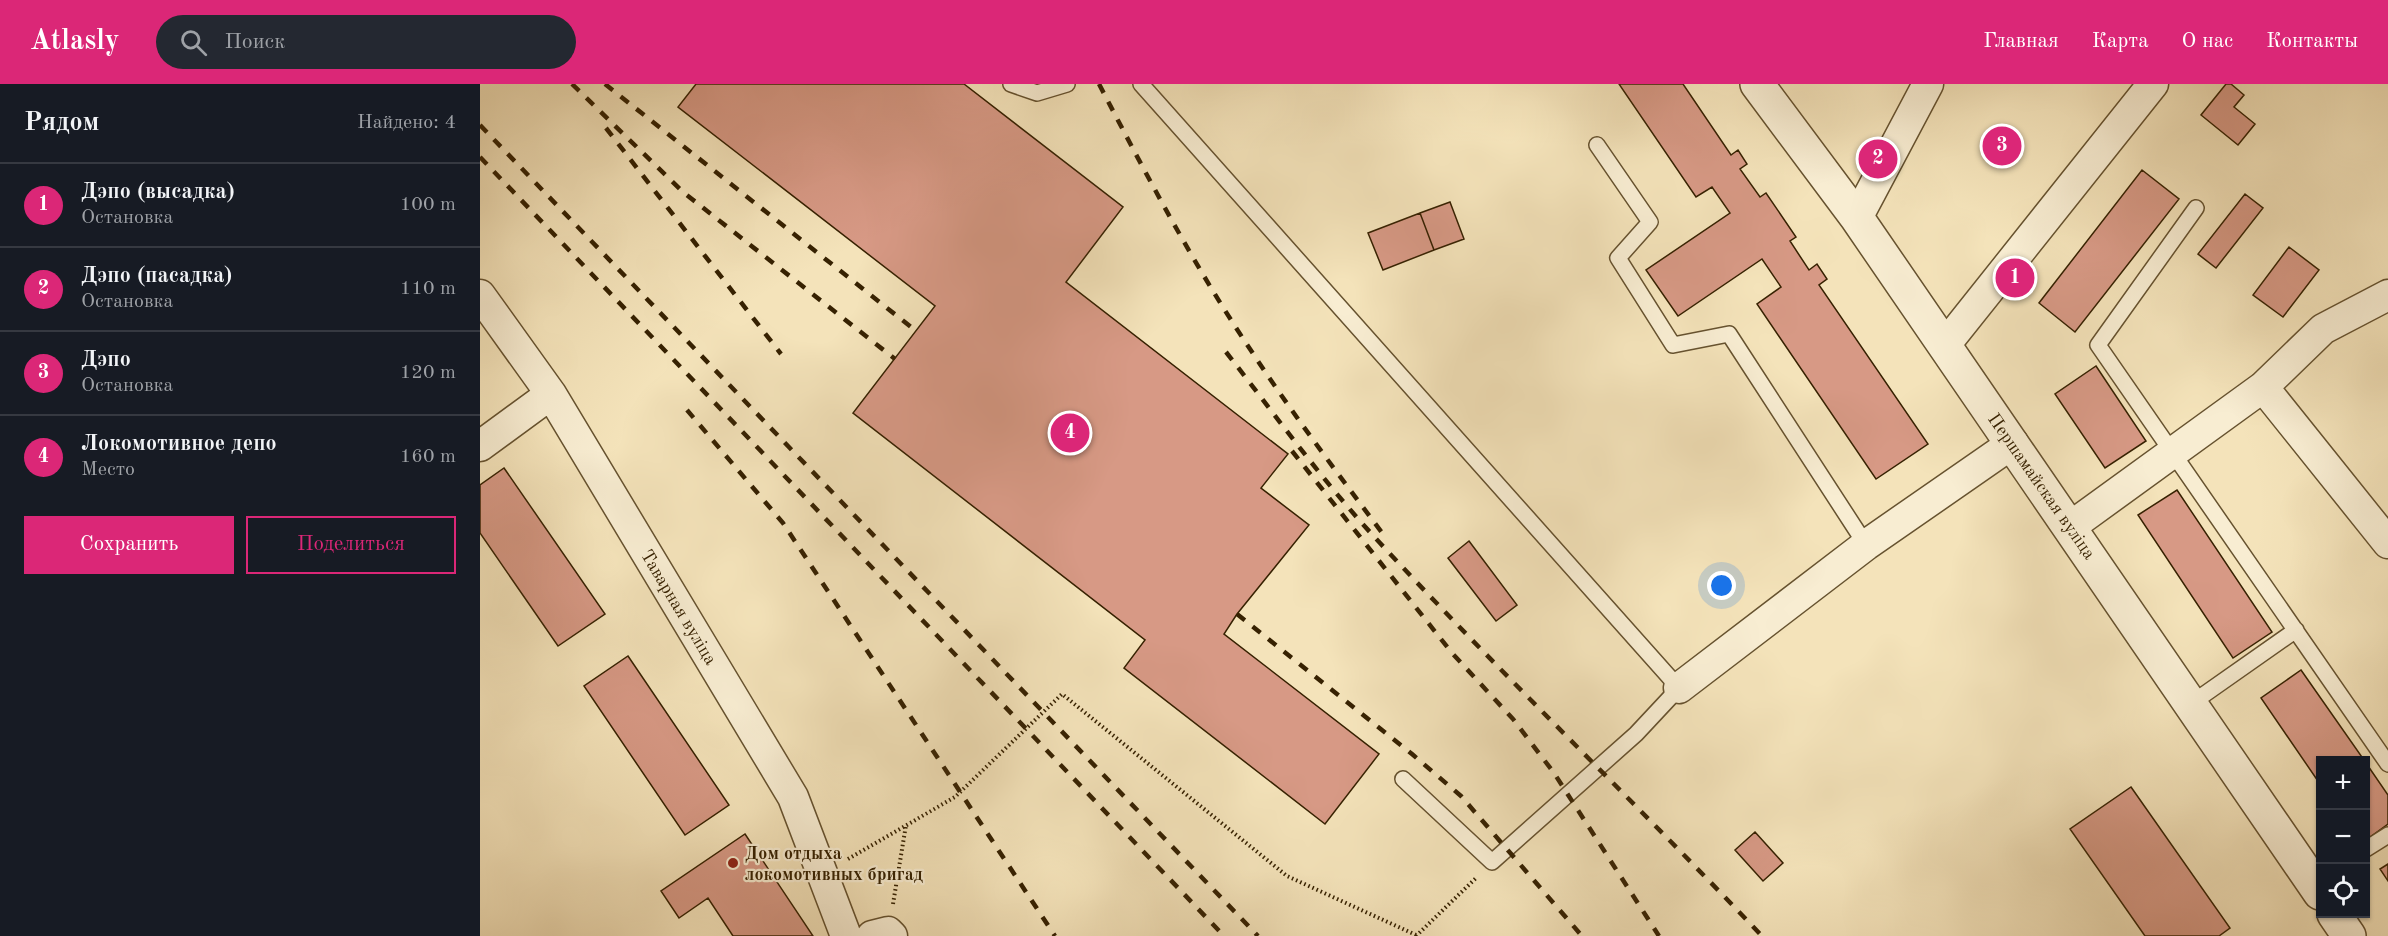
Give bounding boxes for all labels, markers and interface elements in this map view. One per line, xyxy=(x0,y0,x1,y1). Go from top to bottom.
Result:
search box xyxy=(156,15,576,69)
icon: search xyxy=(177,26,210,59)
text: Atlasly xyxy=(30,28,120,56)
text: Поиск xyxy=(225,31,285,53)
text: Главная xyxy=(1983,31,2059,52)
text: Карта xyxy=(2092,31,2149,52)
text: О нас xyxy=(2182,31,2233,52)
text: Контакты xyxy=(2266,31,2358,52)
text: Рядом xyxy=(24,110,99,136)
text: Найдено: 4 xyxy=(357,113,456,133)
pin: 3 xyxy=(1982,124,2021,168)
pin: 2 xyxy=(1858,136,1898,182)
text: Дэпо (высадка) xyxy=(81,181,235,203)
text: 1 xyxy=(38,195,49,215)
text: 100 m xyxy=(400,195,456,215)
text: Остановка xyxy=(81,208,173,228)
pin: 1 xyxy=(1996,256,2035,300)
text: Дэпо (пасадка) xyxy=(81,265,233,287)
text: 2 xyxy=(38,279,49,299)
text: 110 m xyxy=(400,279,456,299)
text: Остановка xyxy=(81,292,173,312)
text: Дэпо xyxy=(81,349,131,371)
text: 3 xyxy=(38,363,49,383)
text: 120 m xyxy=(400,363,456,383)
text: Остановка xyxy=(81,376,173,396)
pin: 4 xyxy=(1050,410,1090,456)
street label: Першамайская вуліца xyxy=(1984,410,2098,563)
text: Локомотивное депо xyxy=(81,433,277,455)
text: 4 xyxy=(38,447,49,467)
text: 160 m xyxy=(400,447,456,467)
text: Место xyxy=(81,460,135,480)
button: Сохранить xyxy=(24,516,234,574)
button: Поделиться xyxy=(246,516,456,574)
street label: Таварная вуліца xyxy=(637,547,720,668)
your location xyxy=(1707,571,1736,600)
map controls xyxy=(2316,756,2370,918)
button: + xyxy=(2316,756,2370,810)
button: − xyxy=(2316,810,2370,864)
place label: Дом отдыха локомотивных бригад xyxy=(745,845,923,884)
marker: Дом отдыха локомотивных бригад xyxy=(726,856,740,870)
button: locate xyxy=(2316,864,2370,918)

